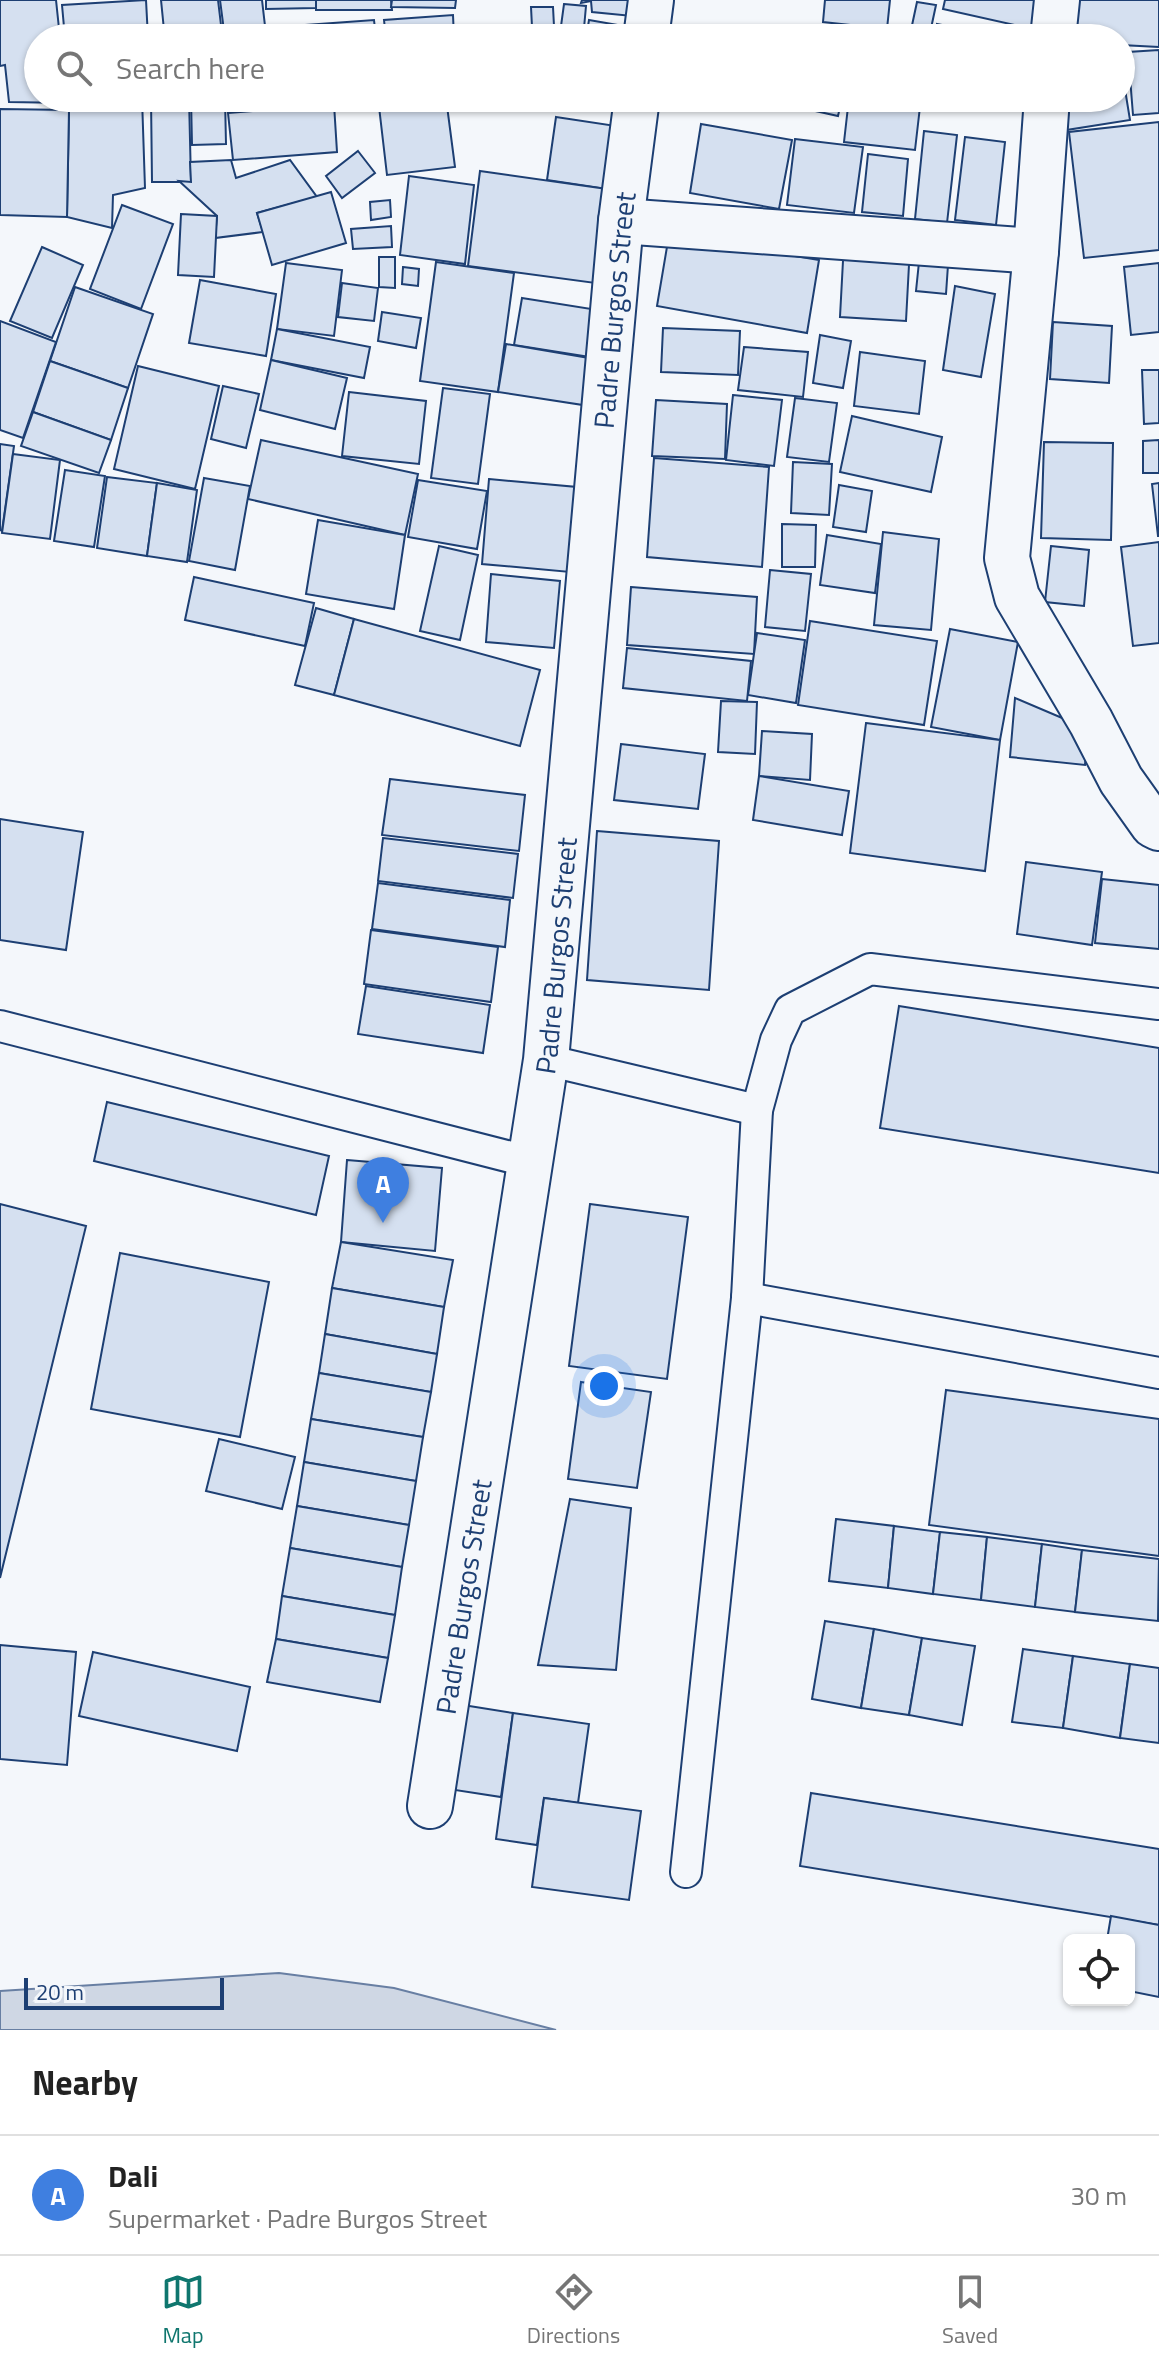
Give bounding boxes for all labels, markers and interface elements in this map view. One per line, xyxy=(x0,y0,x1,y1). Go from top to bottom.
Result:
search box xyxy=(24,24,1135,112)
text: Search here xyxy=(116,45,265,91)
icon: search xyxy=(52,46,96,90)
street label: Padre Burgos Street xyxy=(581,189,646,430)
street label: Padre Burgos Street xyxy=(523,835,587,1077)
pin: A xyxy=(357,1157,409,1223)
your location xyxy=(584,1366,624,1406)
street label: Padre Burgos Street xyxy=(423,1476,502,1717)
map controls xyxy=(1063,1934,1135,2006)
button: locate xyxy=(1063,1934,1135,2006)
scale bar xyxy=(24,1974,224,2010)
text: 20 m xyxy=(36,1975,84,2009)
text: Nearby xyxy=(32,2056,138,2108)
text: Dali xyxy=(108,2153,158,2199)
text: A xyxy=(50,2176,66,2215)
text: 30 m xyxy=(1070,2176,1127,2215)
text: Supermarket · Padre Burgos Street xyxy=(108,2199,487,2238)
tab: Map xyxy=(161,2270,205,2352)
tab: Directions xyxy=(527,2270,620,2352)
tab: Saved xyxy=(942,2270,998,2352)

